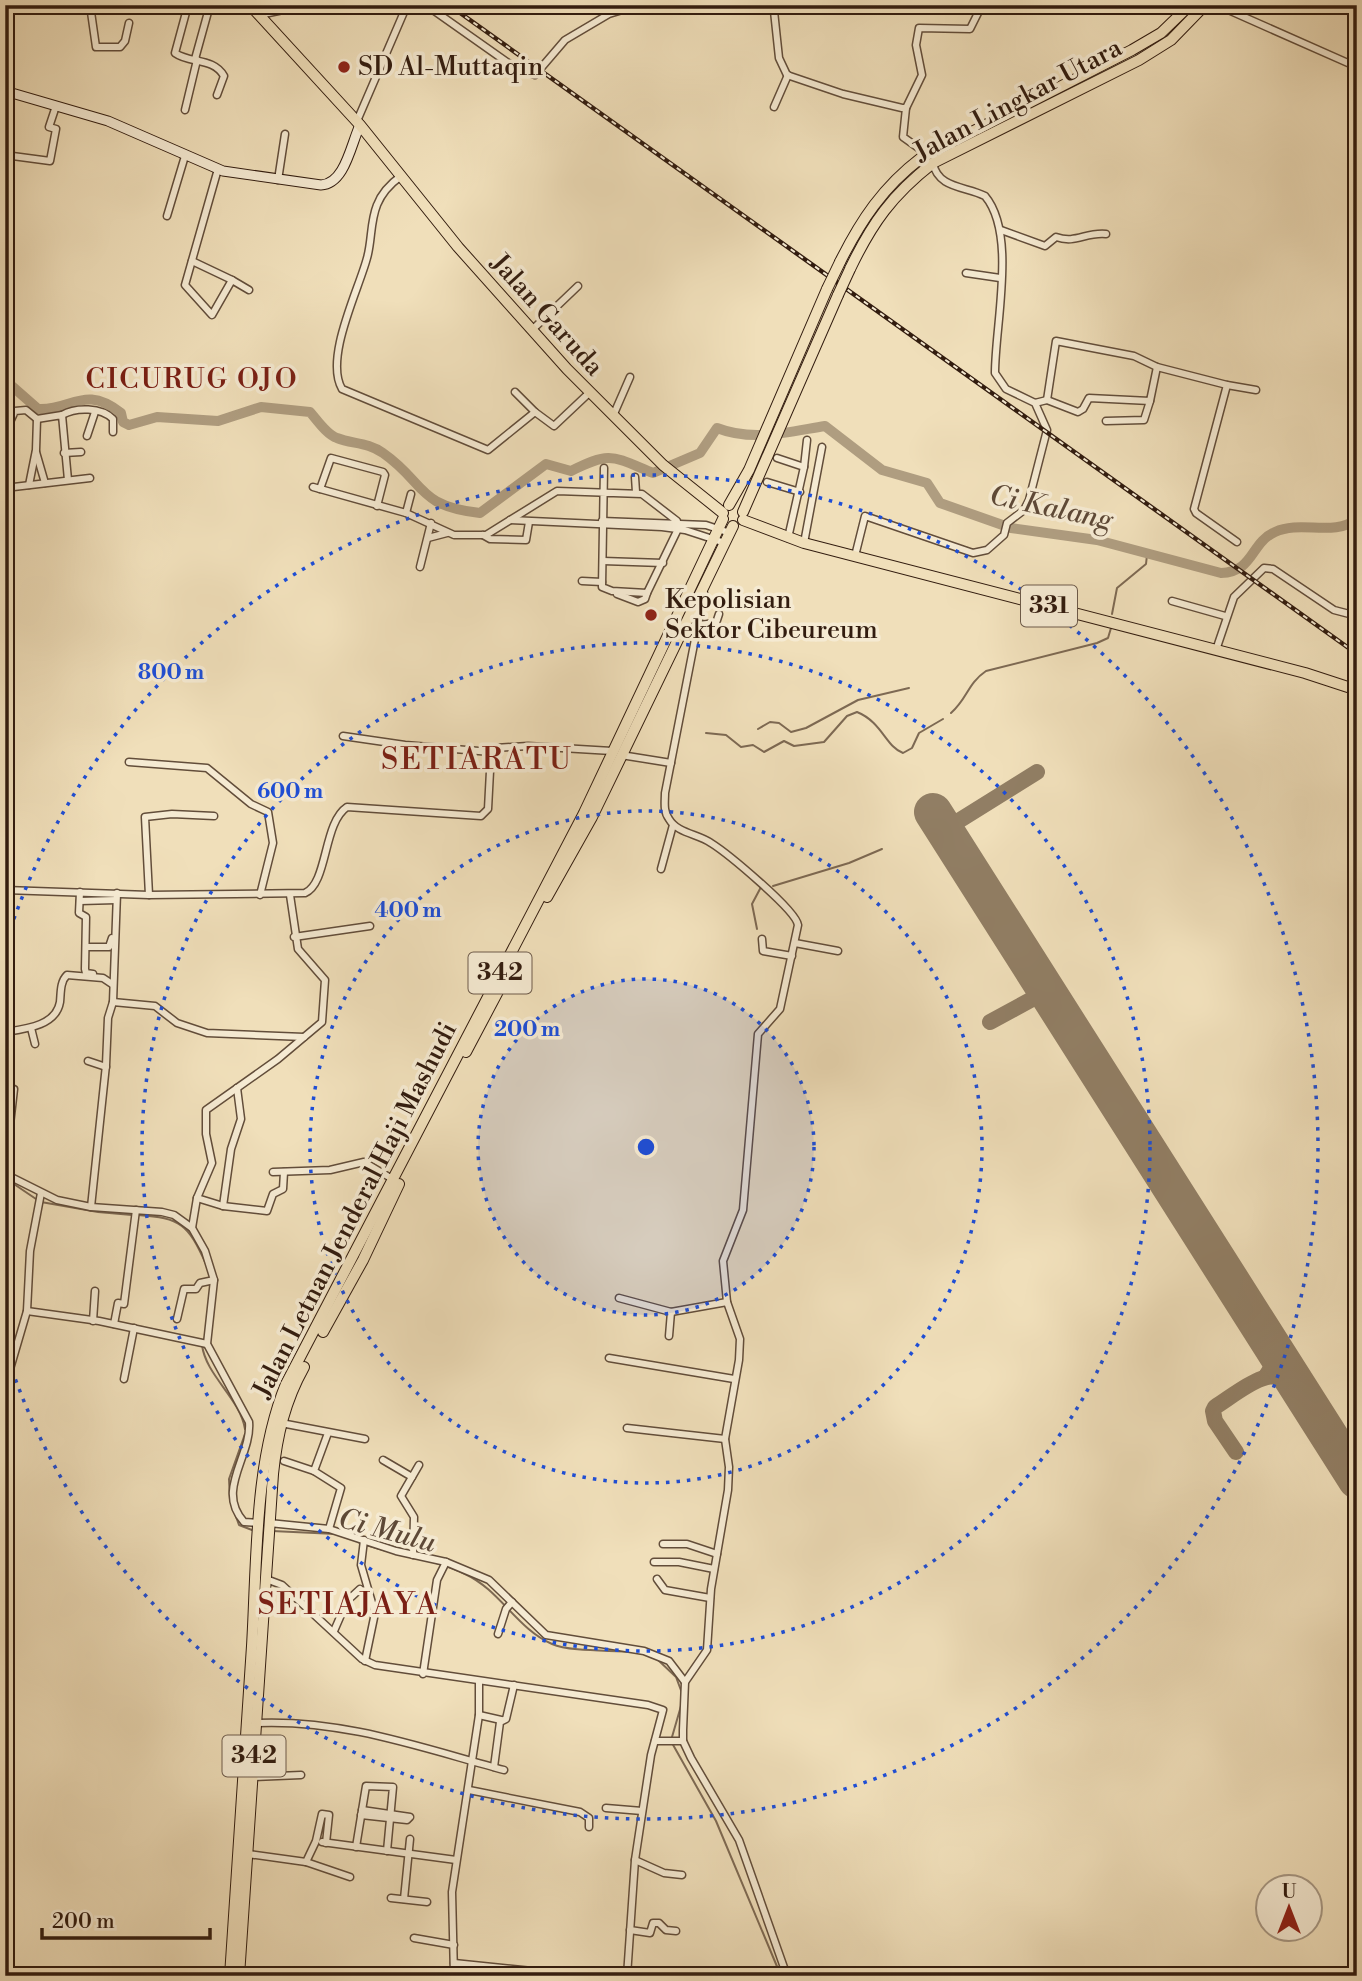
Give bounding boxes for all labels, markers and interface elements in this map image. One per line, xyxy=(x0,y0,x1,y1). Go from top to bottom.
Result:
street label: Jalan Lingkar Utara xyxy=(908,31,1128,169)
place label: SD Al-Muttaqin xyxy=(358,51,543,83)
marker: SD Al-Muttaqin xyxy=(336,59,352,75)
street label: Jalan Garuda xyxy=(483,247,611,383)
district label: CICURUG OJO xyxy=(85,362,299,397)
water label: Ci Kalang xyxy=(986,478,1117,538)
place label: Kepolisian Sektor Cibeureum xyxy=(665,584,878,646)
road number: 331 xyxy=(1021,586,1077,626)
marker: Kepolisian Sektor Cibeureum xyxy=(643,607,659,623)
text: 800 m xyxy=(138,660,204,686)
district label: SETIARATU xyxy=(381,741,573,779)
text: 600 m xyxy=(257,779,323,805)
text: 400 m xyxy=(374,898,442,924)
road number: 342 xyxy=(468,953,532,993)
street label: Jalan Letnan Jenderal Haji Mashudi xyxy=(246,1017,464,1404)
text: 200 m xyxy=(494,1017,560,1043)
centre of rings xyxy=(634,1135,658,1159)
water label: Ci Mulu xyxy=(334,1501,440,1561)
district label: SETIAJAYA xyxy=(257,1586,439,1624)
road number: 342 xyxy=(222,1736,286,1776)
north arrow xyxy=(1254,1872,1324,1942)
text: U xyxy=(1282,1880,1297,1904)
scale bar xyxy=(42,1897,210,1941)
text: 200 m xyxy=(52,1909,115,1935)

